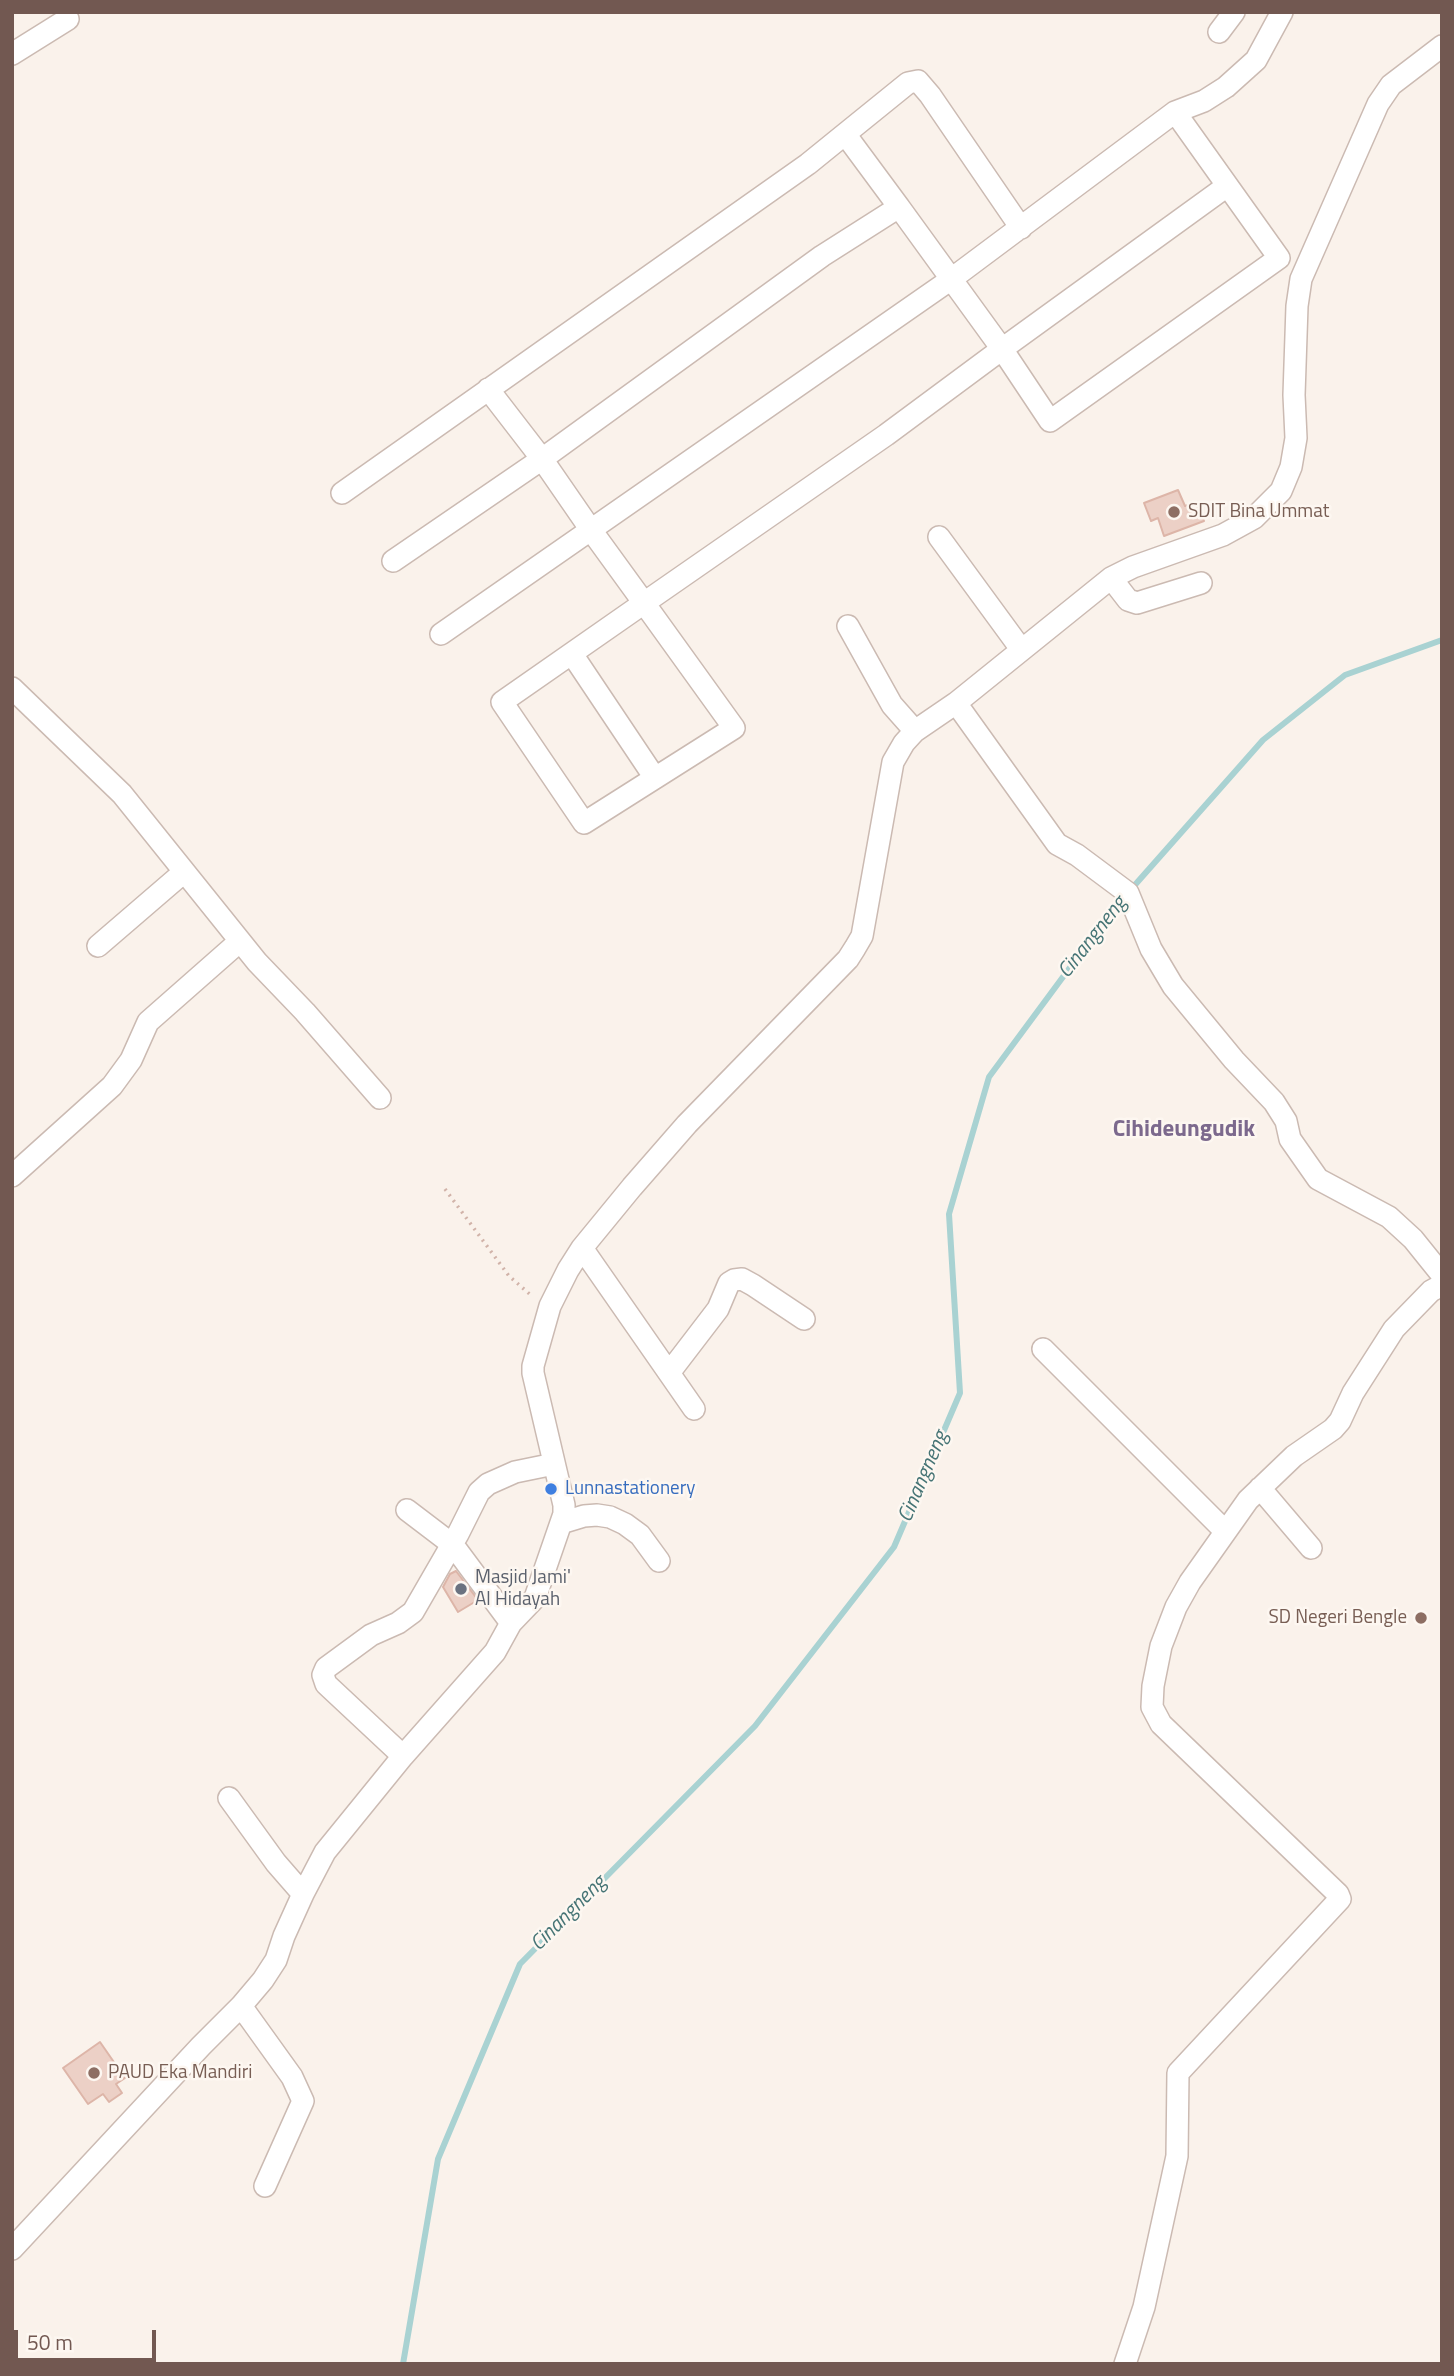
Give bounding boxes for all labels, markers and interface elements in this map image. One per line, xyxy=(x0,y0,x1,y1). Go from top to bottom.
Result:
place label: SDIT Bina Ummat xyxy=(1188,501,1329,523)
marker: SDIT Bina Ummat xyxy=(1166,504,1182,520)
water label: Cinangneng xyxy=(1053,892,1133,984)
district label: Cihideungudik xyxy=(1113,1116,1255,1144)
water label: Cinangneng xyxy=(894,1428,954,1526)
place label: Lunnastationery xyxy=(565,1478,695,1500)
marker: Lunnastationery xyxy=(543,1481,559,1497)
place label: Masjid Jami' Al Hidayah xyxy=(475,1567,571,1611)
marker: Masjid Jami' Al Hidayah xyxy=(453,1581,469,1597)
place label: SD Negeri Bengle xyxy=(1268,1607,1407,1629)
marker: SD Negeri Bengle xyxy=(1413,1610,1429,1626)
water label: Cinangneng xyxy=(526,1871,612,1957)
place label: PAUD Eka Mandiri xyxy=(108,2062,252,2084)
marker: PAUD Eka Mandiri xyxy=(86,2065,102,2081)
scale bar xyxy=(18,2316,159,2360)
text: 50 m xyxy=(27,2326,73,2358)

